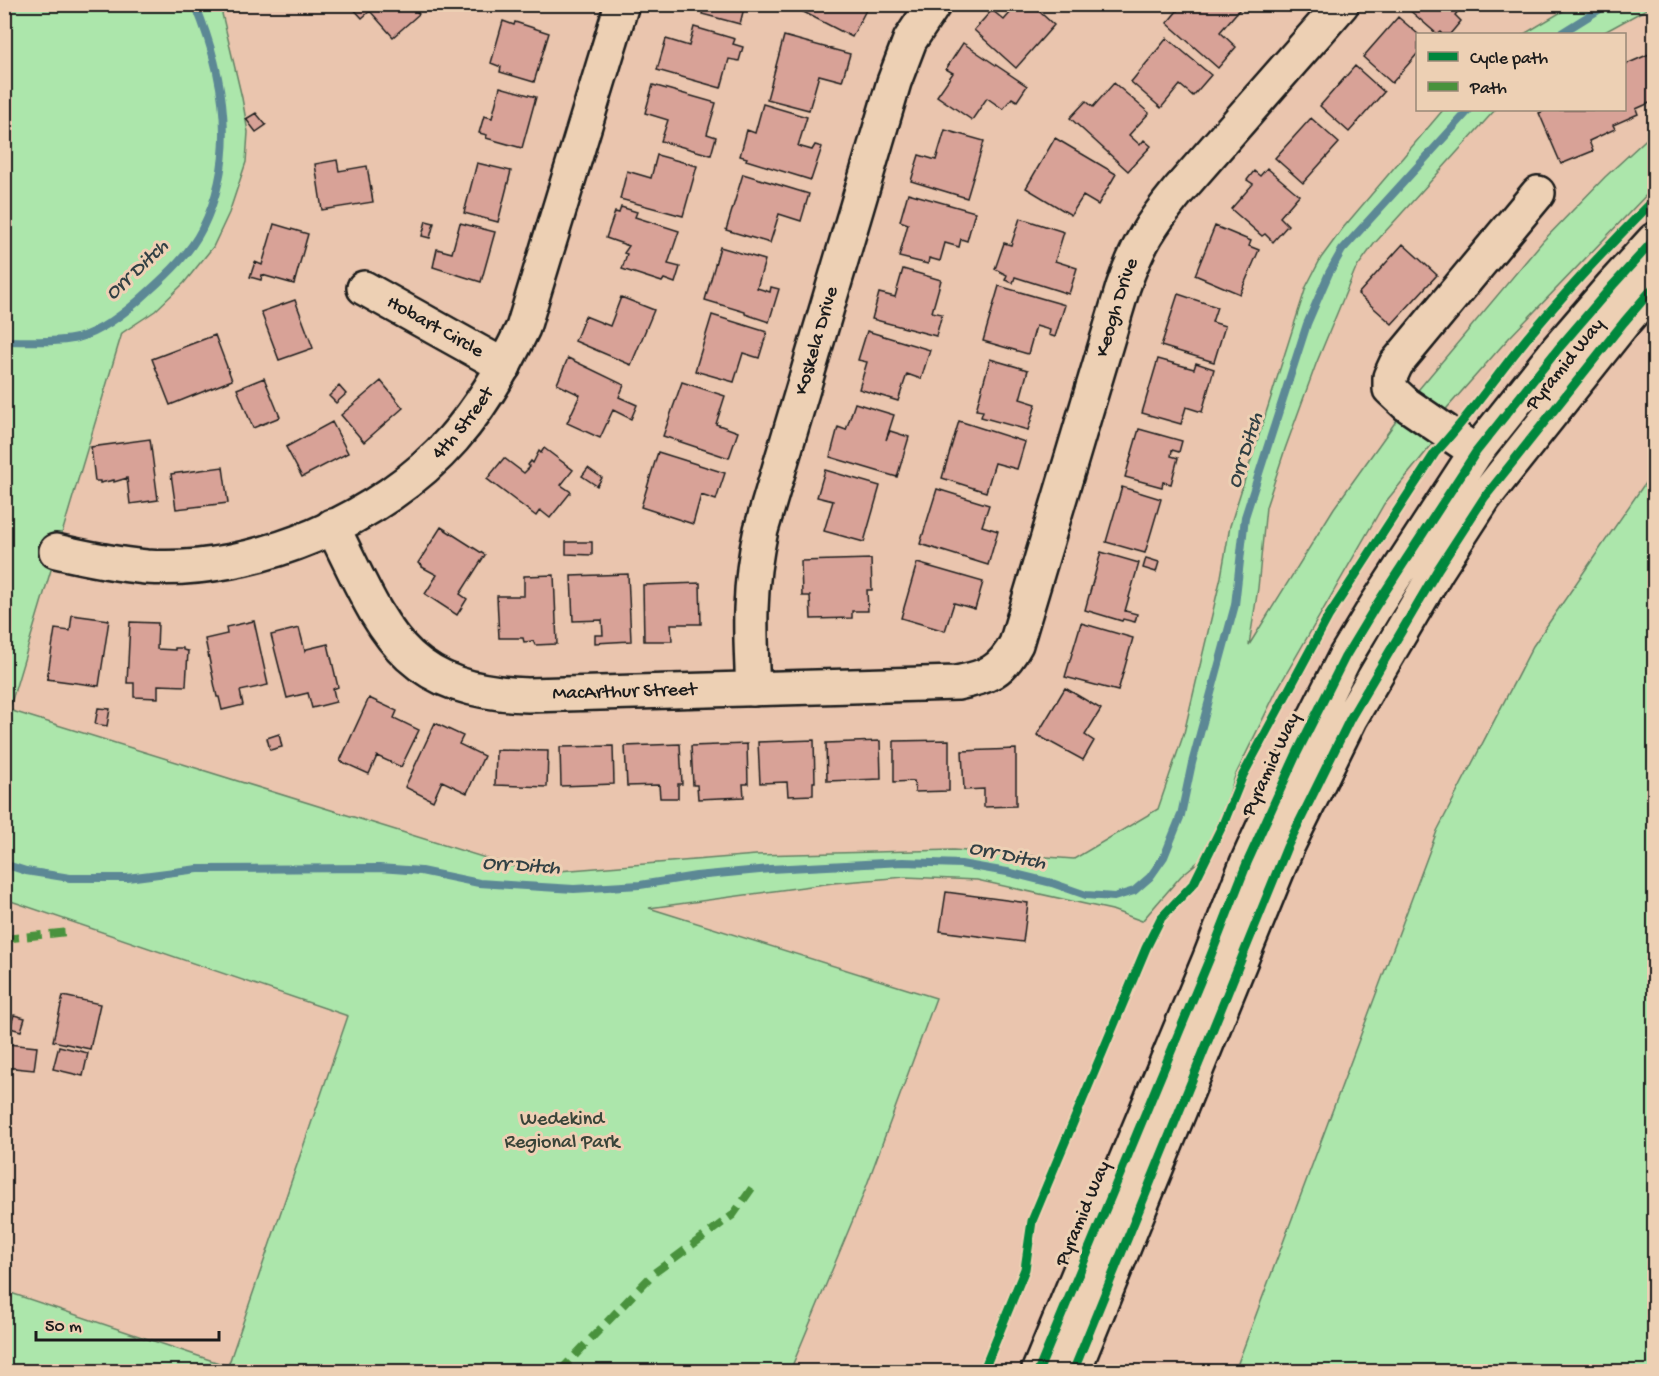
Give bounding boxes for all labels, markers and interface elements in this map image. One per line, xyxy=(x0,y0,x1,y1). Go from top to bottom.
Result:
legend xyxy=(1416,33,1626,111)
text: Cycle path xyxy=(1470,49,1548,70)
text: Path xyxy=(1469,79,1507,100)
water label: Orr Ditch xyxy=(101,235,175,307)
street label: Keogh Drive xyxy=(1091,254,1145,360)
street label: Koskela Drive xyxy=(790,283,844,398)
street label: Hobart Circle xyxy=(382,291,488,364)
street label: Pyramid Way xyxy=(1521,314,1610,417)
street label: 4th Street xyxy=(428,382,500,465)
water label: Orr Ditch xyxy=(1223,409,1271,492)
street label: MacArthur Street xyxy=(552,679,699,706)
street label: Pyramid Way xyxy=(1237,709,1306,822)
water label: Orr Ditch xyxy=(966,837,1048,877)
water label: Orr Ditch xyxy=(481,852,561,882)
park label: Wedekind Regional Park xyxy=(505,1109,621,1155)
street label: Pyramid Way xyxy=(1051,1158,1117,1271)
scale bar xyxy=(36,1304,219,1342)
text: 50 m xyxy=(45,1317,82,1338)

